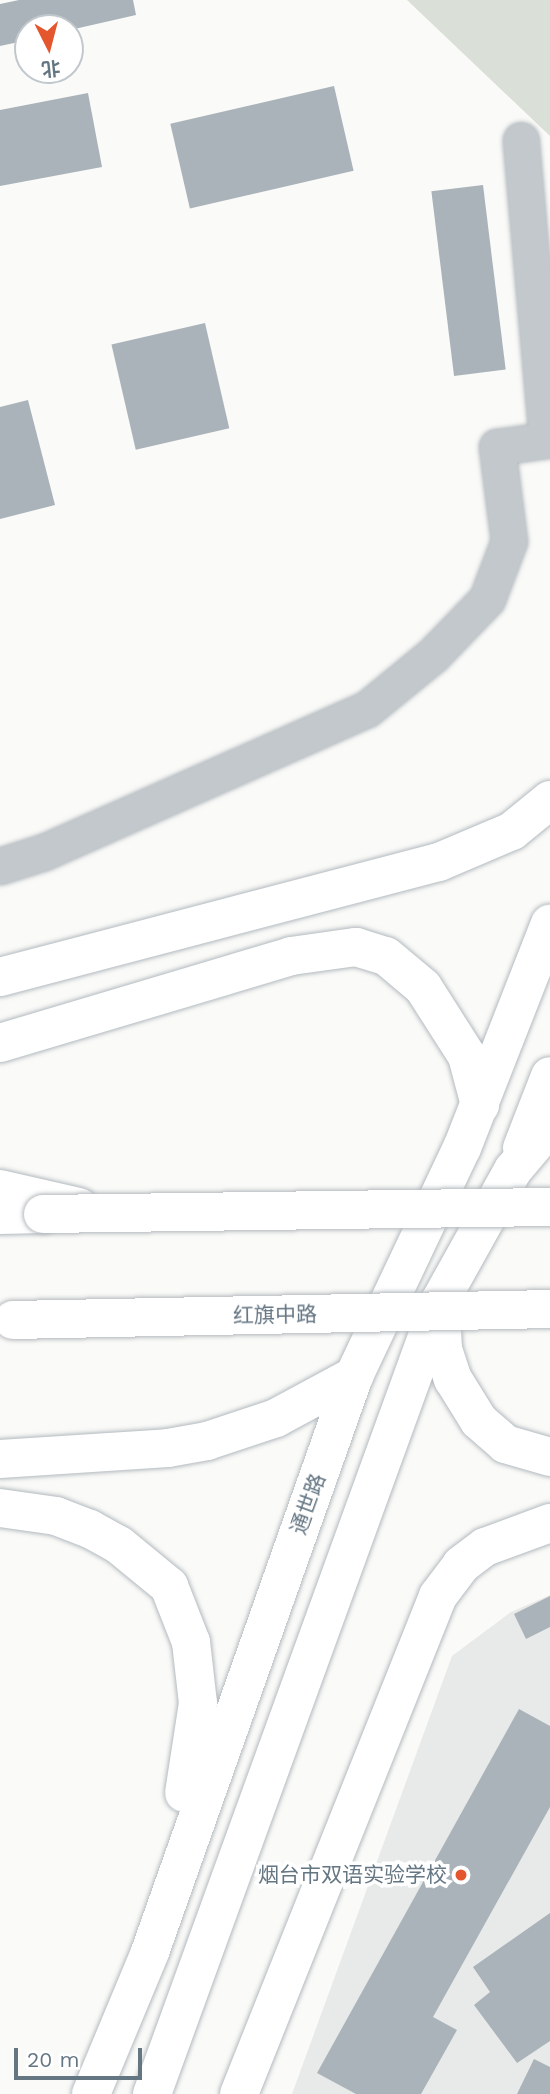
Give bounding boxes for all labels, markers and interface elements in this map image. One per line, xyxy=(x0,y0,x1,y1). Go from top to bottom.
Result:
north arrow xyxy=(14,14,84,84)
text: 北 xyxy=(40,56,62,81)
street label: 红旗中路 xyxy=(233,1302,317,1328)
street label: 通世路 xyxy=(285,1470,331,1538)
place label: 烟台市双语实验学校 xyxy=(258,1862,447,1888)
marker: 烟台市双语实验学校 xyxy=(453,1867,469,1883)
scale bar xyxy=(18,2035,145,2078)
text: 20 m xyxy=(27,2047,79,2072)

